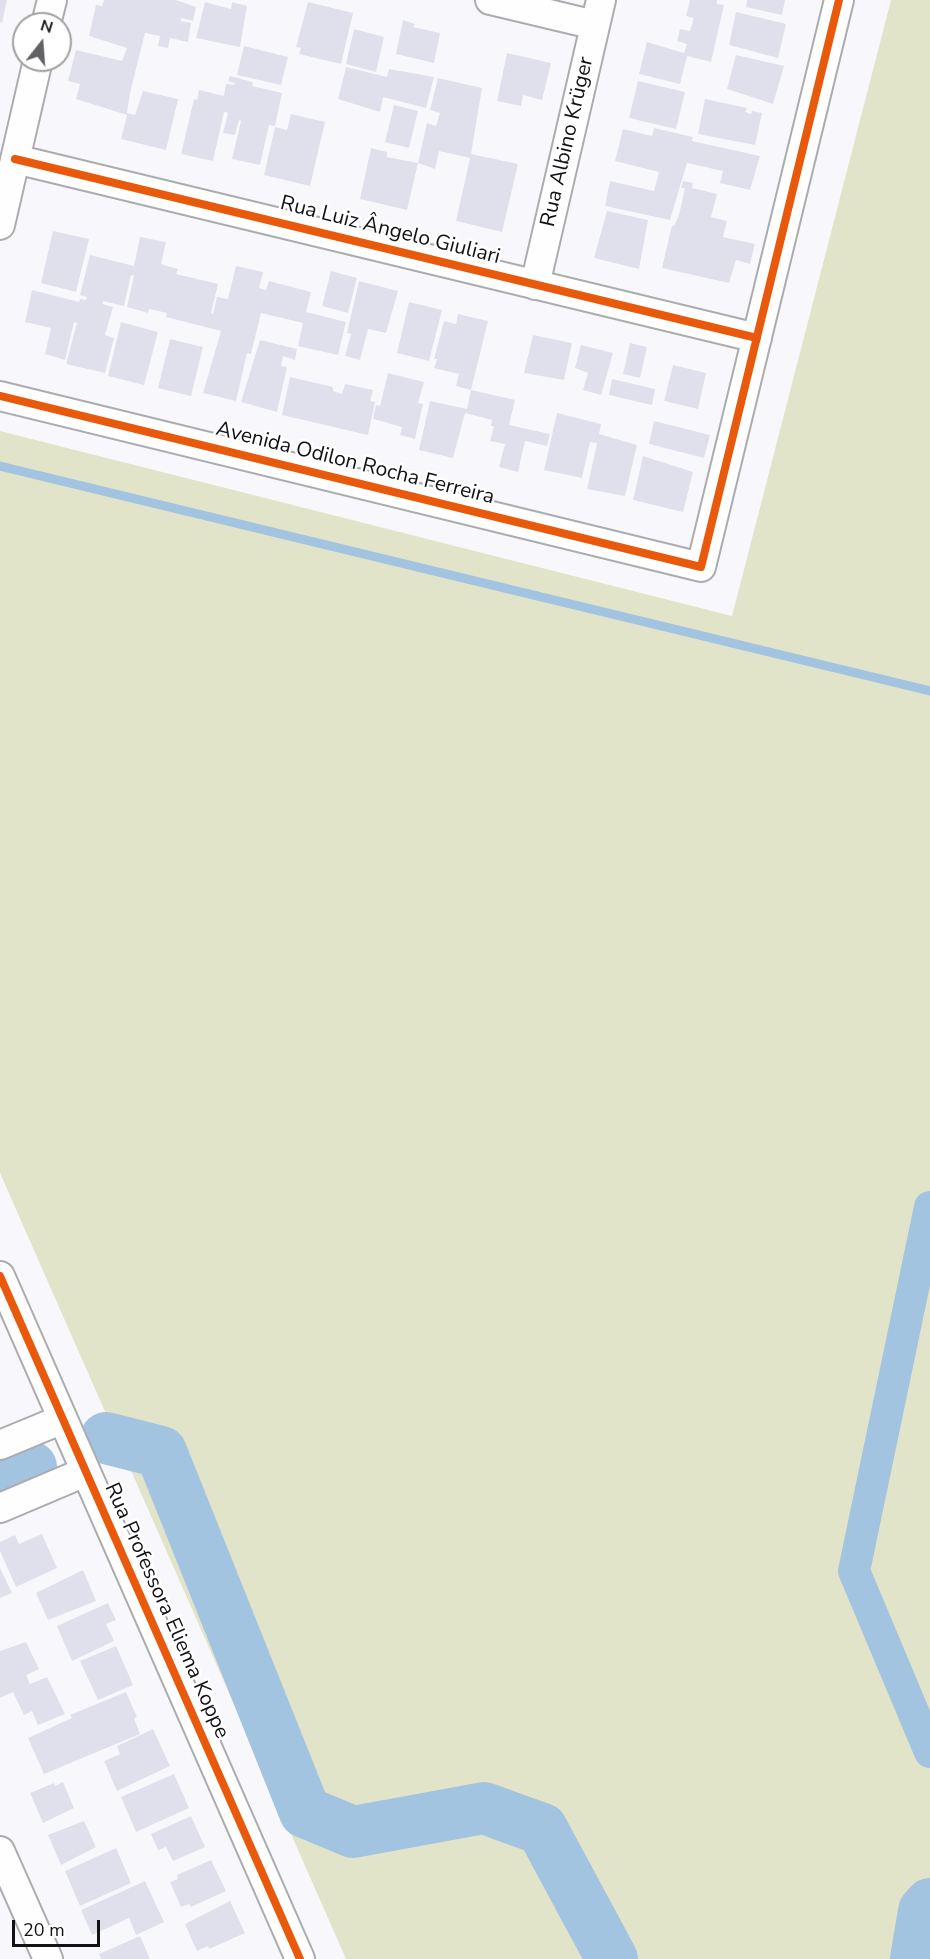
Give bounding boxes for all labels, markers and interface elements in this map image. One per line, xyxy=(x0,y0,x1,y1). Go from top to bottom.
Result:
north arrow xyxy=(12,12,72,72)
text: N xyxy=(38,14,56,39)
street label: Rua Albino Krüger xyxy=(536,55,600,229)
street label: Rua Luiz Ângelo Giuliari xyxy=(277,191,503,271)
street label: Avenida Odilon Rocha Ferreira xyxy=(213,417,497,511)
street label: Rua Professora Eliema Koppe xyxy=(98,1479,234,1743)
scale bar xyxy=(15,1908,104,1946)
text: 20 m xyxy=(23,1918,65,1942)

